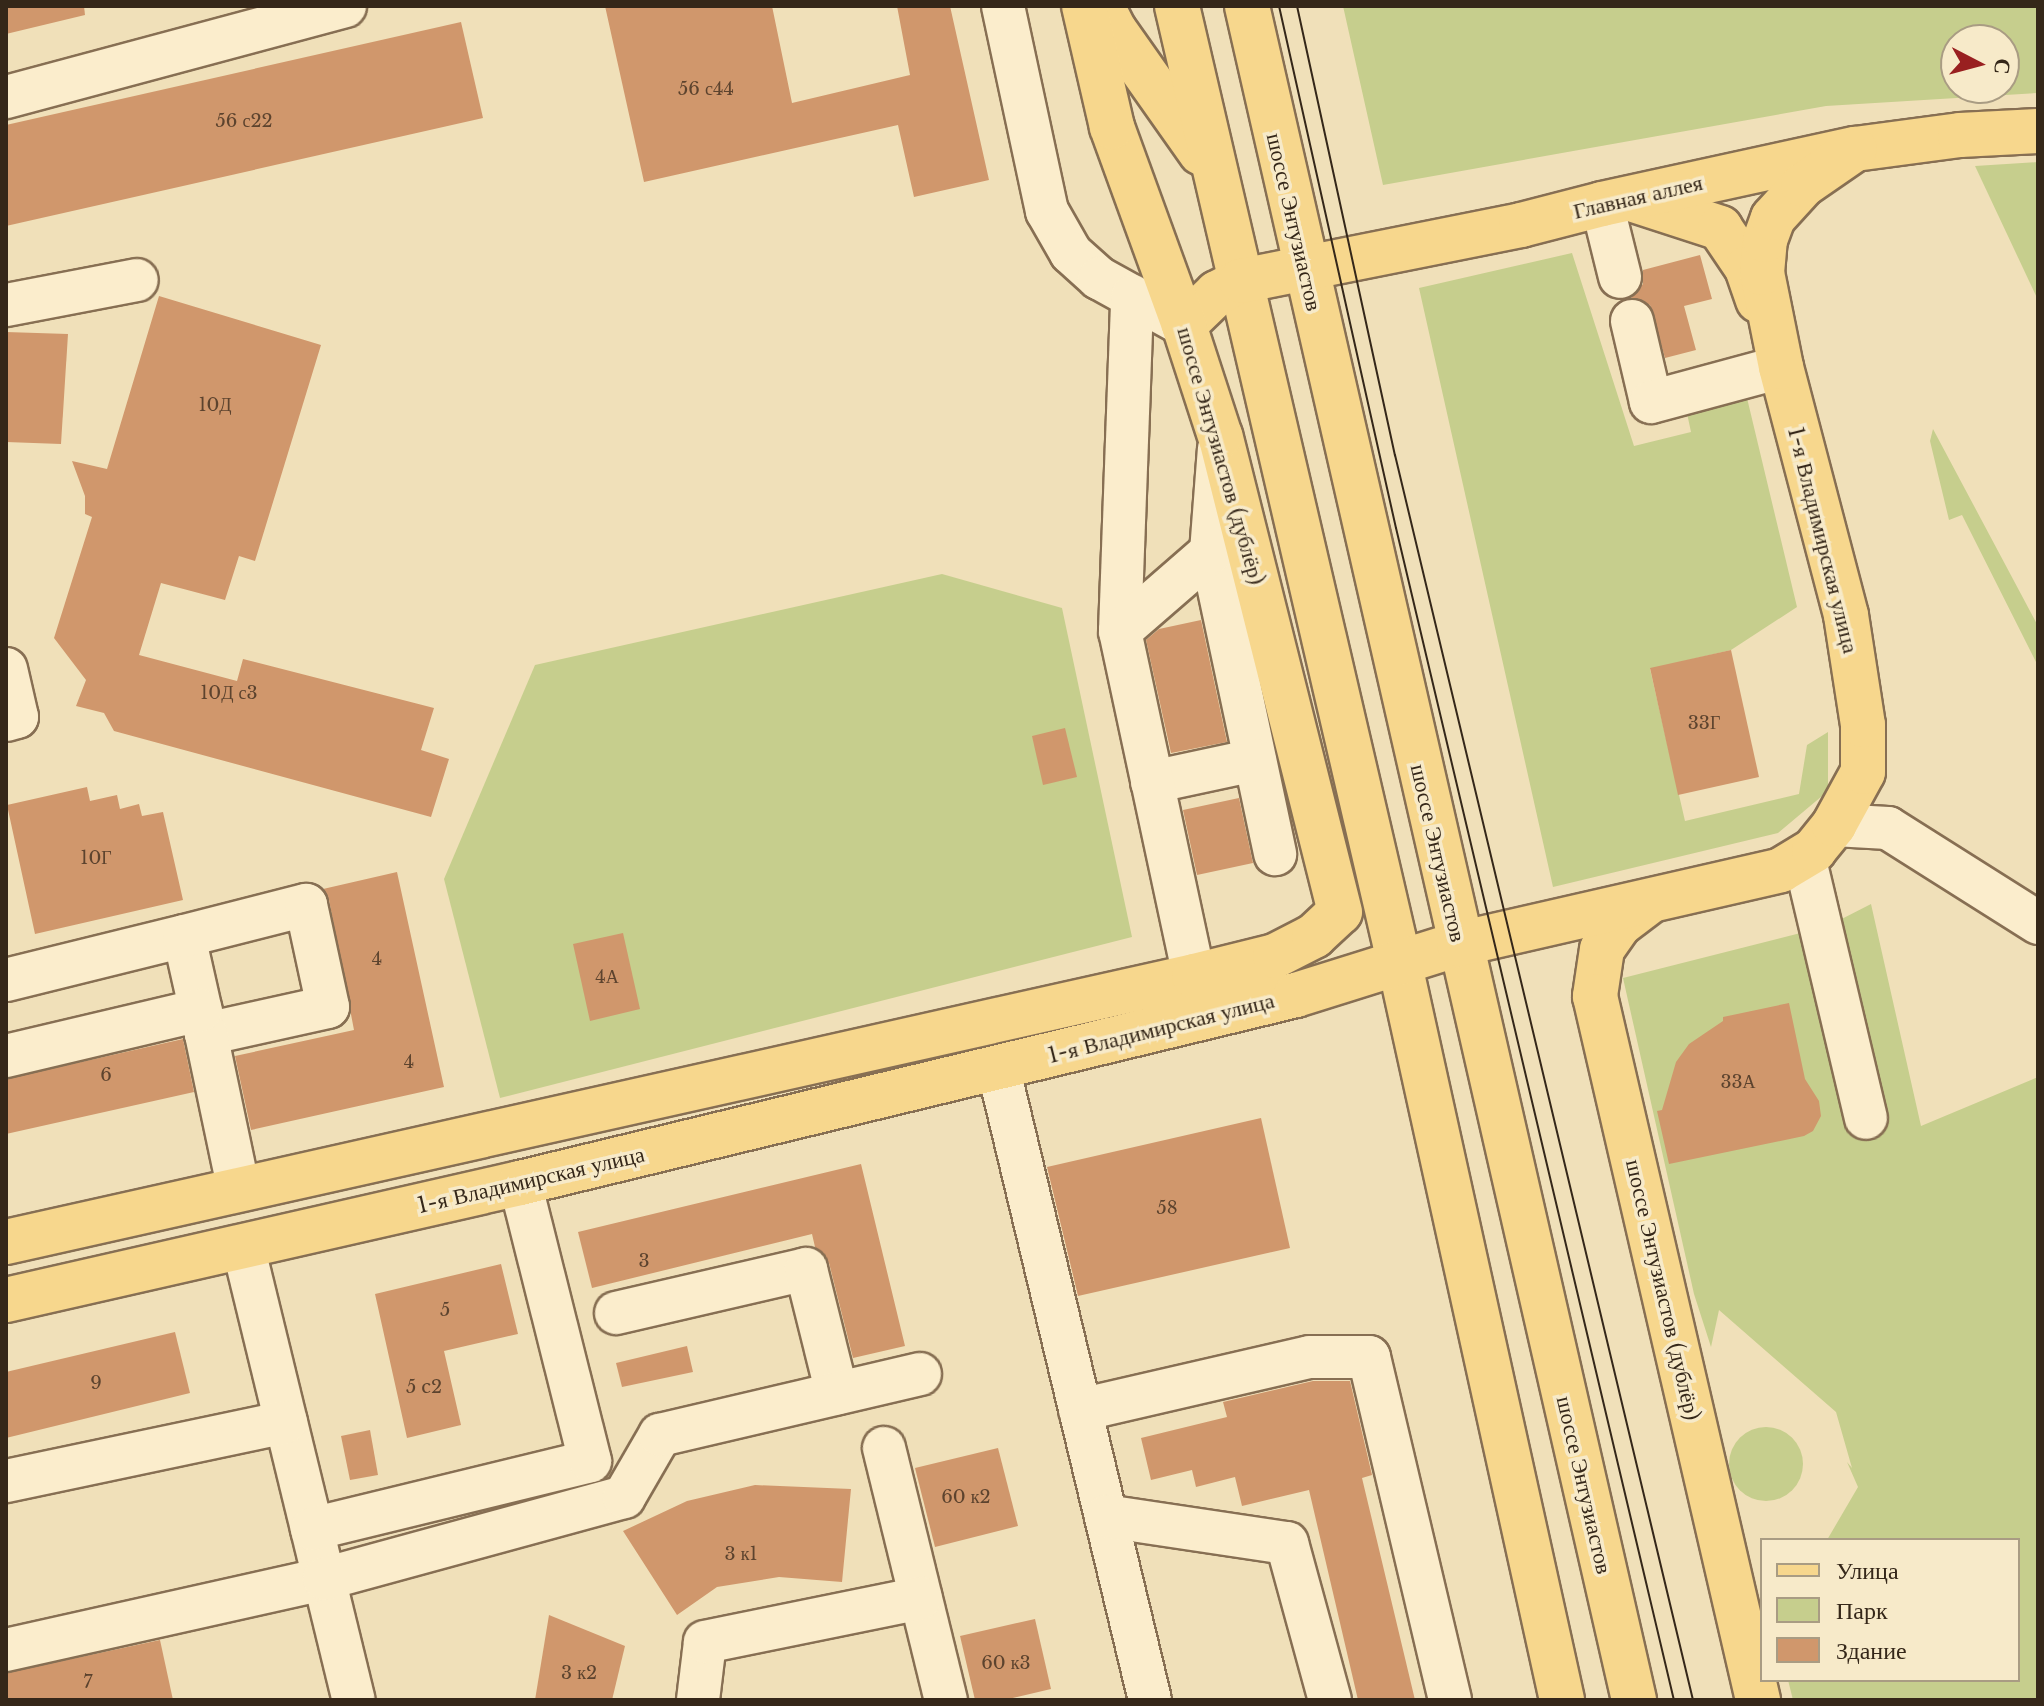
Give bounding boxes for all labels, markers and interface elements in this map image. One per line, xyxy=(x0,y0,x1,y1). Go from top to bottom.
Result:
north arrow xyxy=(1940,24,2020,104)
text: С xyxy=(1988,57,2017,76)
house number: 56 с44 xyxy=(678,78,734,100)
house number: 56 с22 xyxy=(215,110,273,132)
street label: шоссе Энтузиастов xyxy=(1261,131,1327,313)
street label: Главная аллея xyxy=(1571,169,1705,225)
street label: шоссе Энтузиастов (дублёр) xyxy=(1172,324,1270,588)
house number: 10Д xyxy=(198,394,232,416)
street label: 1-я Владимирская улица xyxy=(1782,424,1864,656)
house number: 10Д с3 xyxy=(200,682,258,704)
house number: 33Г xyxy=(1688,712,1720,734)
street label: шоссе Энтузиастов xyxy=(1405,762,1471,944)
house number: 10Г xyxy=(80,847,112,869)
house number: 4 xyxy=(372,948,382,970)
house number: 4А xyxy=(595,966,619,988)
street label: 1-я Владимирская улица xyxy=(1045,987,1277,1069)
house number: 4 xyxy=(404,1051,414,1073)
house number: 6 xyxy=(100,1064,112,1086)
house number: 33А xyxy=(1720,1071,1756,1093)
street label: 1-я Владимирская улица xyxy=(415,1141,647,1219)
street label: шоссе Энтузиастов (дублёр) xyxy=(1620,1157,1706,1423)
house number: 58 xyxy=(1156,1197,1178,1219)
house number: 3 xyxy=(638,1250,650,1272)
house number: 5 xyxy=(440,1299,450,1321)
house number: 9 xyxy=(90,1372,102,1394)
house number: 5 c2 xyxy=(406,1376,442,1398)
street label: шоссе Энтузиастов xyxy=(1551,1394,1617,1576)
house number: 60 к2 xyxy=(941,1486,991,1508)
legend xyxy=(1760,1538,2020,1682)
house number: 3 к1 xyxy=(724,1543,758,1565)
text: Улица xyxy=(1836,1556,1899,1585)
text: Парк xyxy=(1836,1596,1888,1625)
text: Здание xyxy=(1836,1636,1907,1665)
house number: 60 к3 xyxy=(981,1652,1031,1674)
house number: 3 к2 xyxy=(561,1662,597,1684)
house number: 7 xyxy=(83,1671,93,1693)

